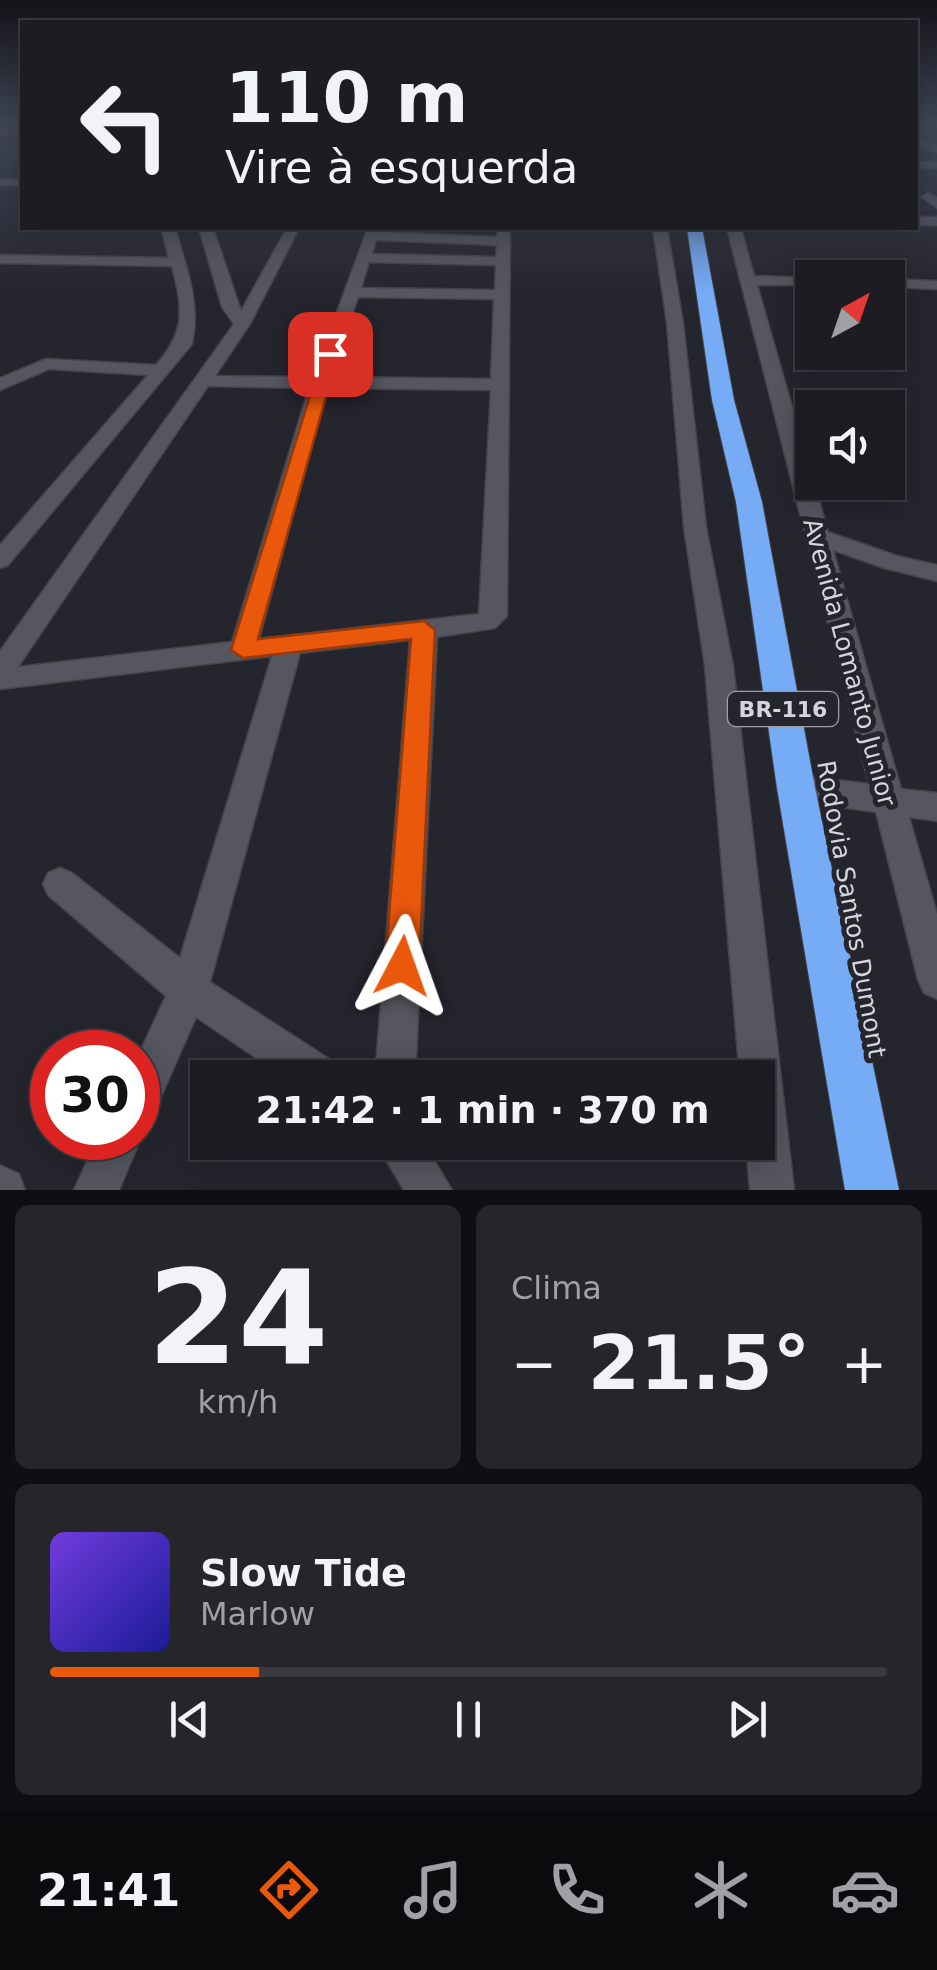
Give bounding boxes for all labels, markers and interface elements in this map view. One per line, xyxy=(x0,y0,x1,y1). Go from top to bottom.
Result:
text: 110 m xyxy=(225,57,468,139)
icon: left xyxy=(60,60,190,190)
text: Vire à esquerda xyxy=(225,141,578,194)
north arrow xyxy=(795,260,905,370)
map controls xyxy=(795,260,905,500)
pin xyxy=(288,312,373,397)
icon: arrive xyxy=(303,327,358,382)
button: sound xyxy=(795,390,905,500)
street label: Avenida Lomanto Junior xyxy=(797,515,902,810)
road number: BR-116 xyxy=(728,692,838,726)
street label: Rodovia Santos Dumont xyxy=(811,758,892,1060)
position arrow xyxy=(350,914,454,1018)
speed limit sign: 30 xyxy=(30,1030,160,1160)
text: 21:42 · 1 min · 370 m xyxy=(255,1088,710,1132)
text: 24 xyxy=(148,1242,328,1394)
text: Clima xyxy=(511,1269,602,1307)
text: 21.5° xyxy=(588,1319,810,1407)
text: − xyxy=(511,1332,557,1396)
text: + xyxy=(841,1332,887,1396)
text: km/h xyxy=(198,1383,278,1421)
text: Slow Tide xyxy=(200,1551,407,1595)
text: Marlow xyxy=(200,1595,315,1633)
icon: previous xyxy=(162,1692,217,1747)
icon: pause xyxy=(441,1692,496,1747)
icon: next xyxy=(720,1692,775,1747)
icon: directions xyxy=(254,1855,324,1925)
icon: music xyxy=(398,1855,468,1925)
icon: phone xyxy=(542,1855,612,1925)
icon: climate xyxy=(686,1855,756,1925)
icon: car xyxy=(830,1855,900,1925)
text: 21:41 xyxy=(37,1864,180,1917)

